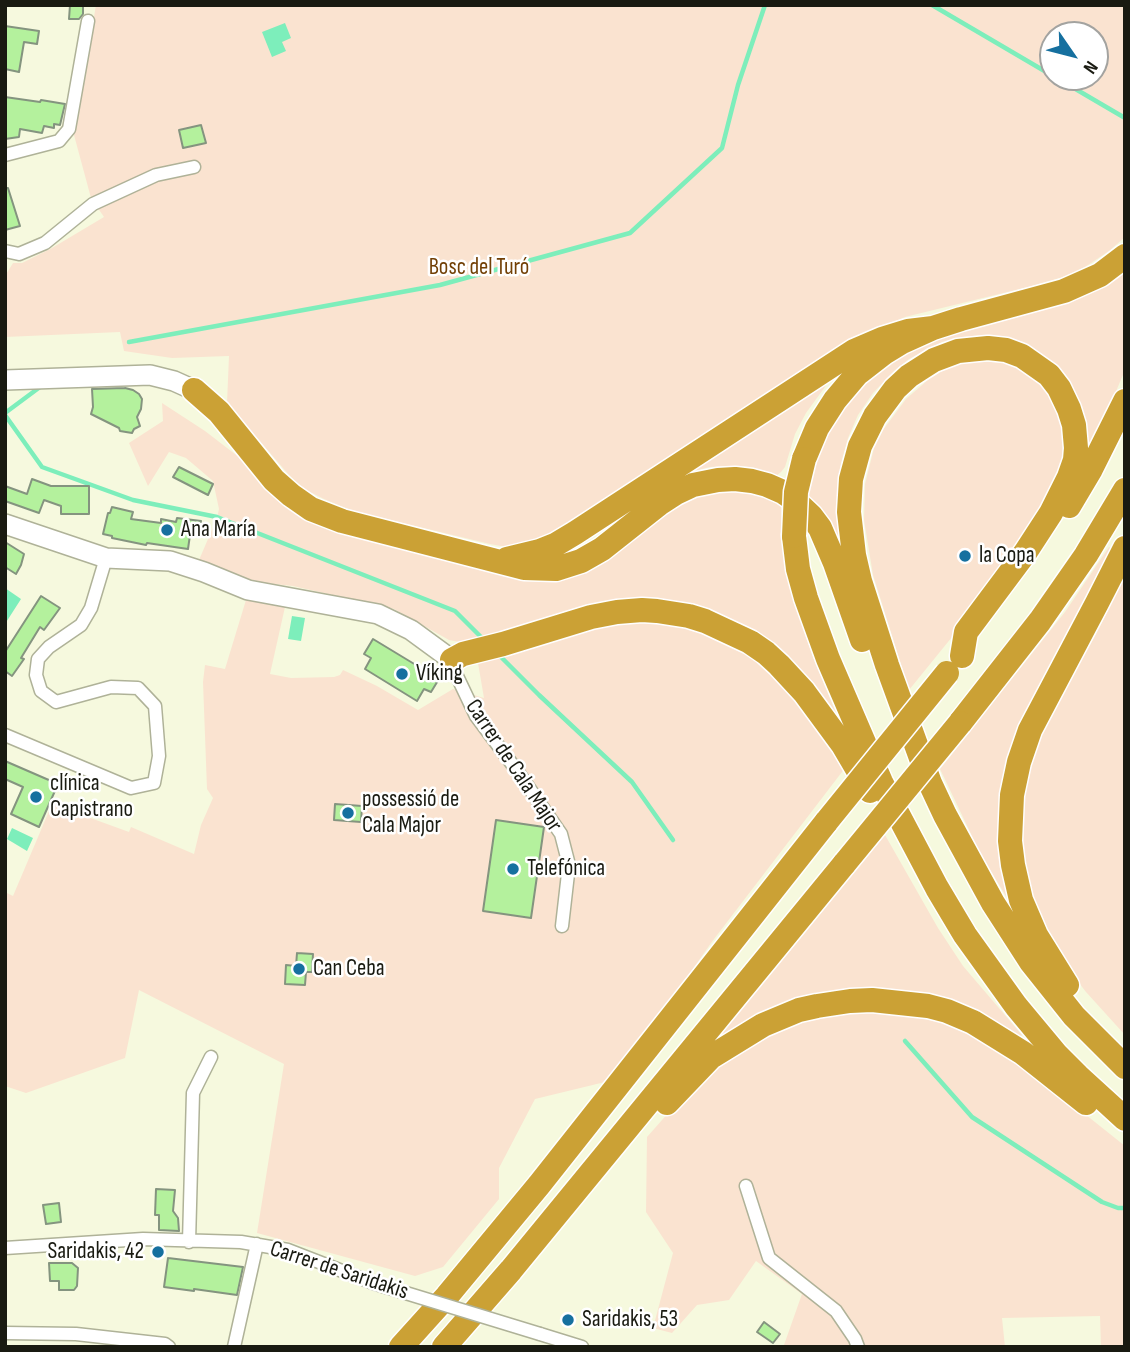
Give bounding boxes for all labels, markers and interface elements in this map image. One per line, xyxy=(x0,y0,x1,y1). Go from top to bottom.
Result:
north arrow xyxy=(1039,21,1109,91)
text: N xyxy=(1078,56,1102,78)
park label: Bosc del Turó xyxy=(429,254,529,282)
place label: Ana María xyxy=(181,516,256,544)
marker: Ana María xyxy=(159,522,175,538)
place label: la Copa xyxy=(979,542,1035,570)
marker: la Copa xyxy=(957,548,973,564)
place label: Víking xyxy=(416,660,463,688)
marker: Víking xyxy=(394,666,410,682)
street label: Carrer de Cala Major xyxy=(459,695,567,837)
place label: clínica Capistrano xyxy=(50,770,133,824)
place label: possessió de Cala Major xyxy=(362,786,459,840)
marker: clínica Capistrano xyxy=(28,789,44,805)
marker: possessió de Cala Major xyxy=(340,805,356,821)
place label: Telefónica xyxy=(527,855,605,883)
marker: Telefónica xyxy=(505,861,521,877)
place label: Can Ceba xyxy=(313,955,385,983)
marker: Can Ceba xyxy=(291,961,307,977)
street label: Carrer de Saridakis xyxy=(266,1236,412,1306)
place label: Saridakis, 42 xyxy=(47,1238,144,1266)
marker: Saridakis, 42 xyxy=(150,1244,166,1260)
place label: Saridakis, 53 xyxy=(582,1306,678,1334)
marker: Saridakis, 53 xyxy=(560,1312,576,1328)

